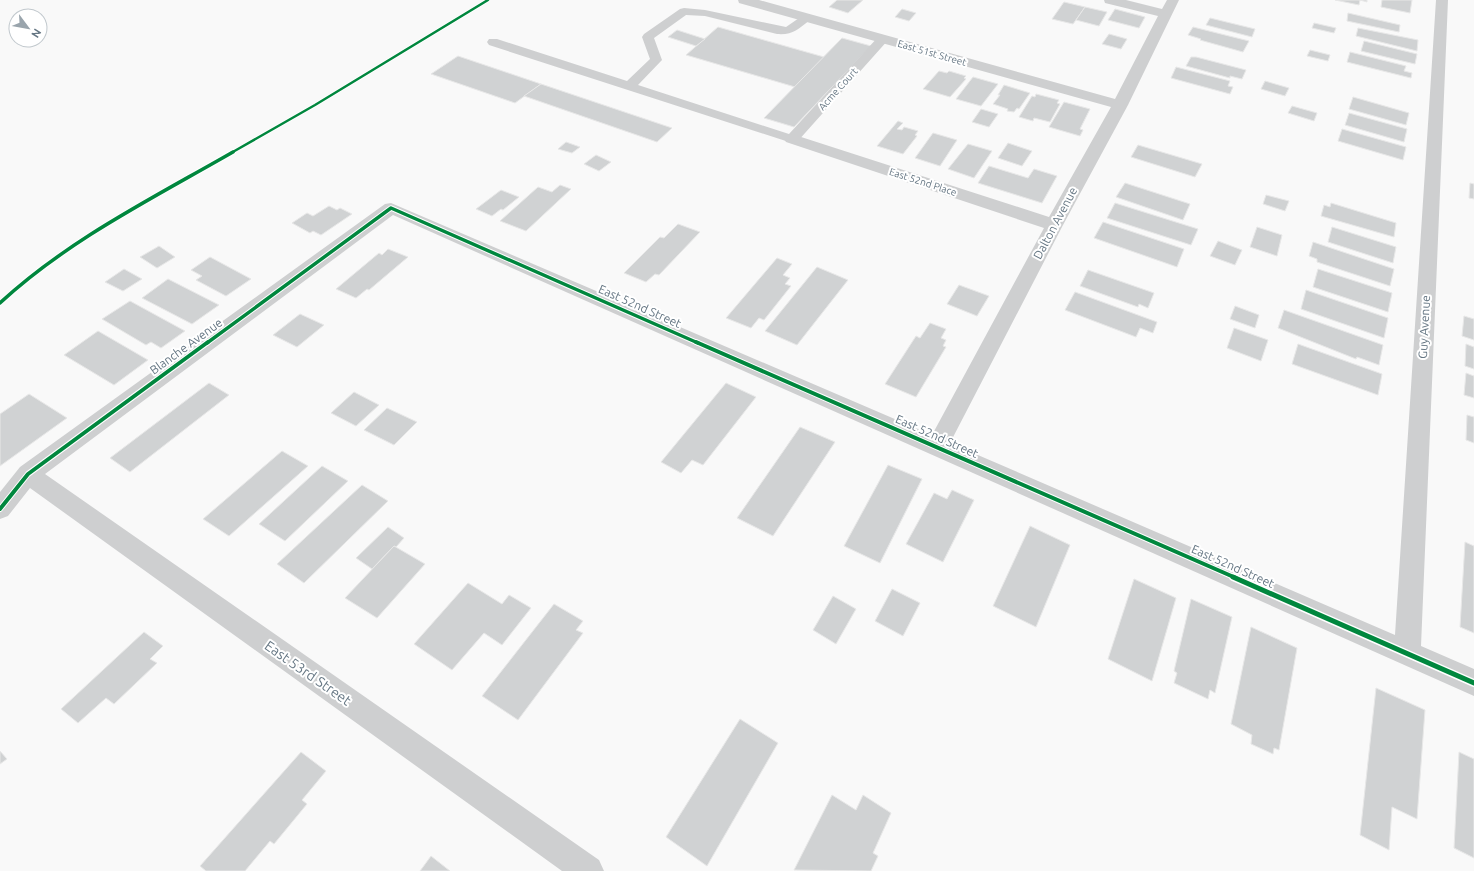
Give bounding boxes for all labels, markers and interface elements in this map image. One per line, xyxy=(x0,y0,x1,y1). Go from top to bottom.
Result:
north arrow xyxy=(8,8,48,48)
text: N xyxy=(29,27,44,40)
street label: East 51st Street xyxy=(896,38,968,68)
street label: Acme Court xyxy=(816,66,860,112)
street label: East 52nd Place xyxy=(888,166,958,198)
street label: Dalton Avenue xyxy=(1031,185,1079,261)
street label: East 52nd Street xyxy=(597,282,684,330)
street label: Guy Avenue xyxy=(1416,295,1432,359)
street label: Blanche Avenue xyxy=(147,315,225,377)
street label: East 52nd Street xyxy=(894,412,981,460)
street label: East 52nd Street xyxy=(1190,542,1277,590)
street label: East 53rd Street xyxy=(262,637,355,709)

